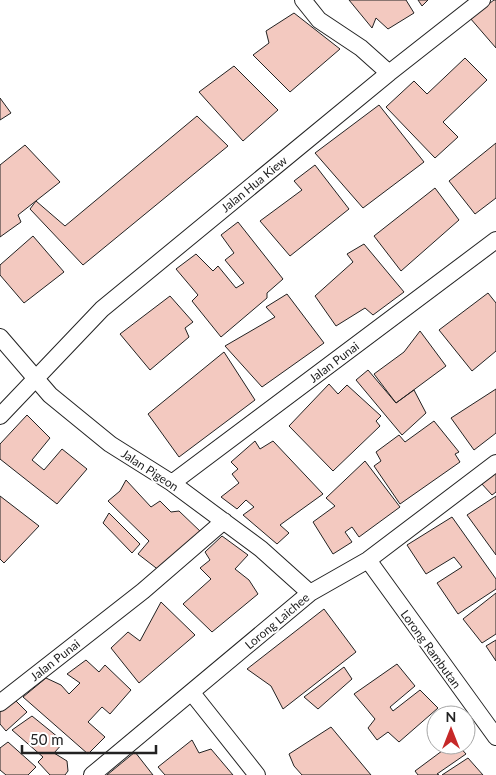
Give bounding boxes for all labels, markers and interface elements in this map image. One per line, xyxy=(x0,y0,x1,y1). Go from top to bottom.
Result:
street label: Jalan Hua Kiew xyxy=(218,152,291,215)
street label: Jalan Punai xyxy=(306,338,362,386)
street label: Jalan Pigeon xyxy=(118,446,182,494)
street label: Lorong Laichee xyxy=(242,590,312,652)
street label: Lorong Rambutan xyxy=(398,607,464,691)
street label: Jalan Punai xyxy=(27,636,83,684)
north arrow xyxy=(426,705,476,755)
text: N xyxy=(446,708,456,725)
scale bar xyxy=(22,722,156,754)
text: 50 m xyxy=(30,730,64,748)

